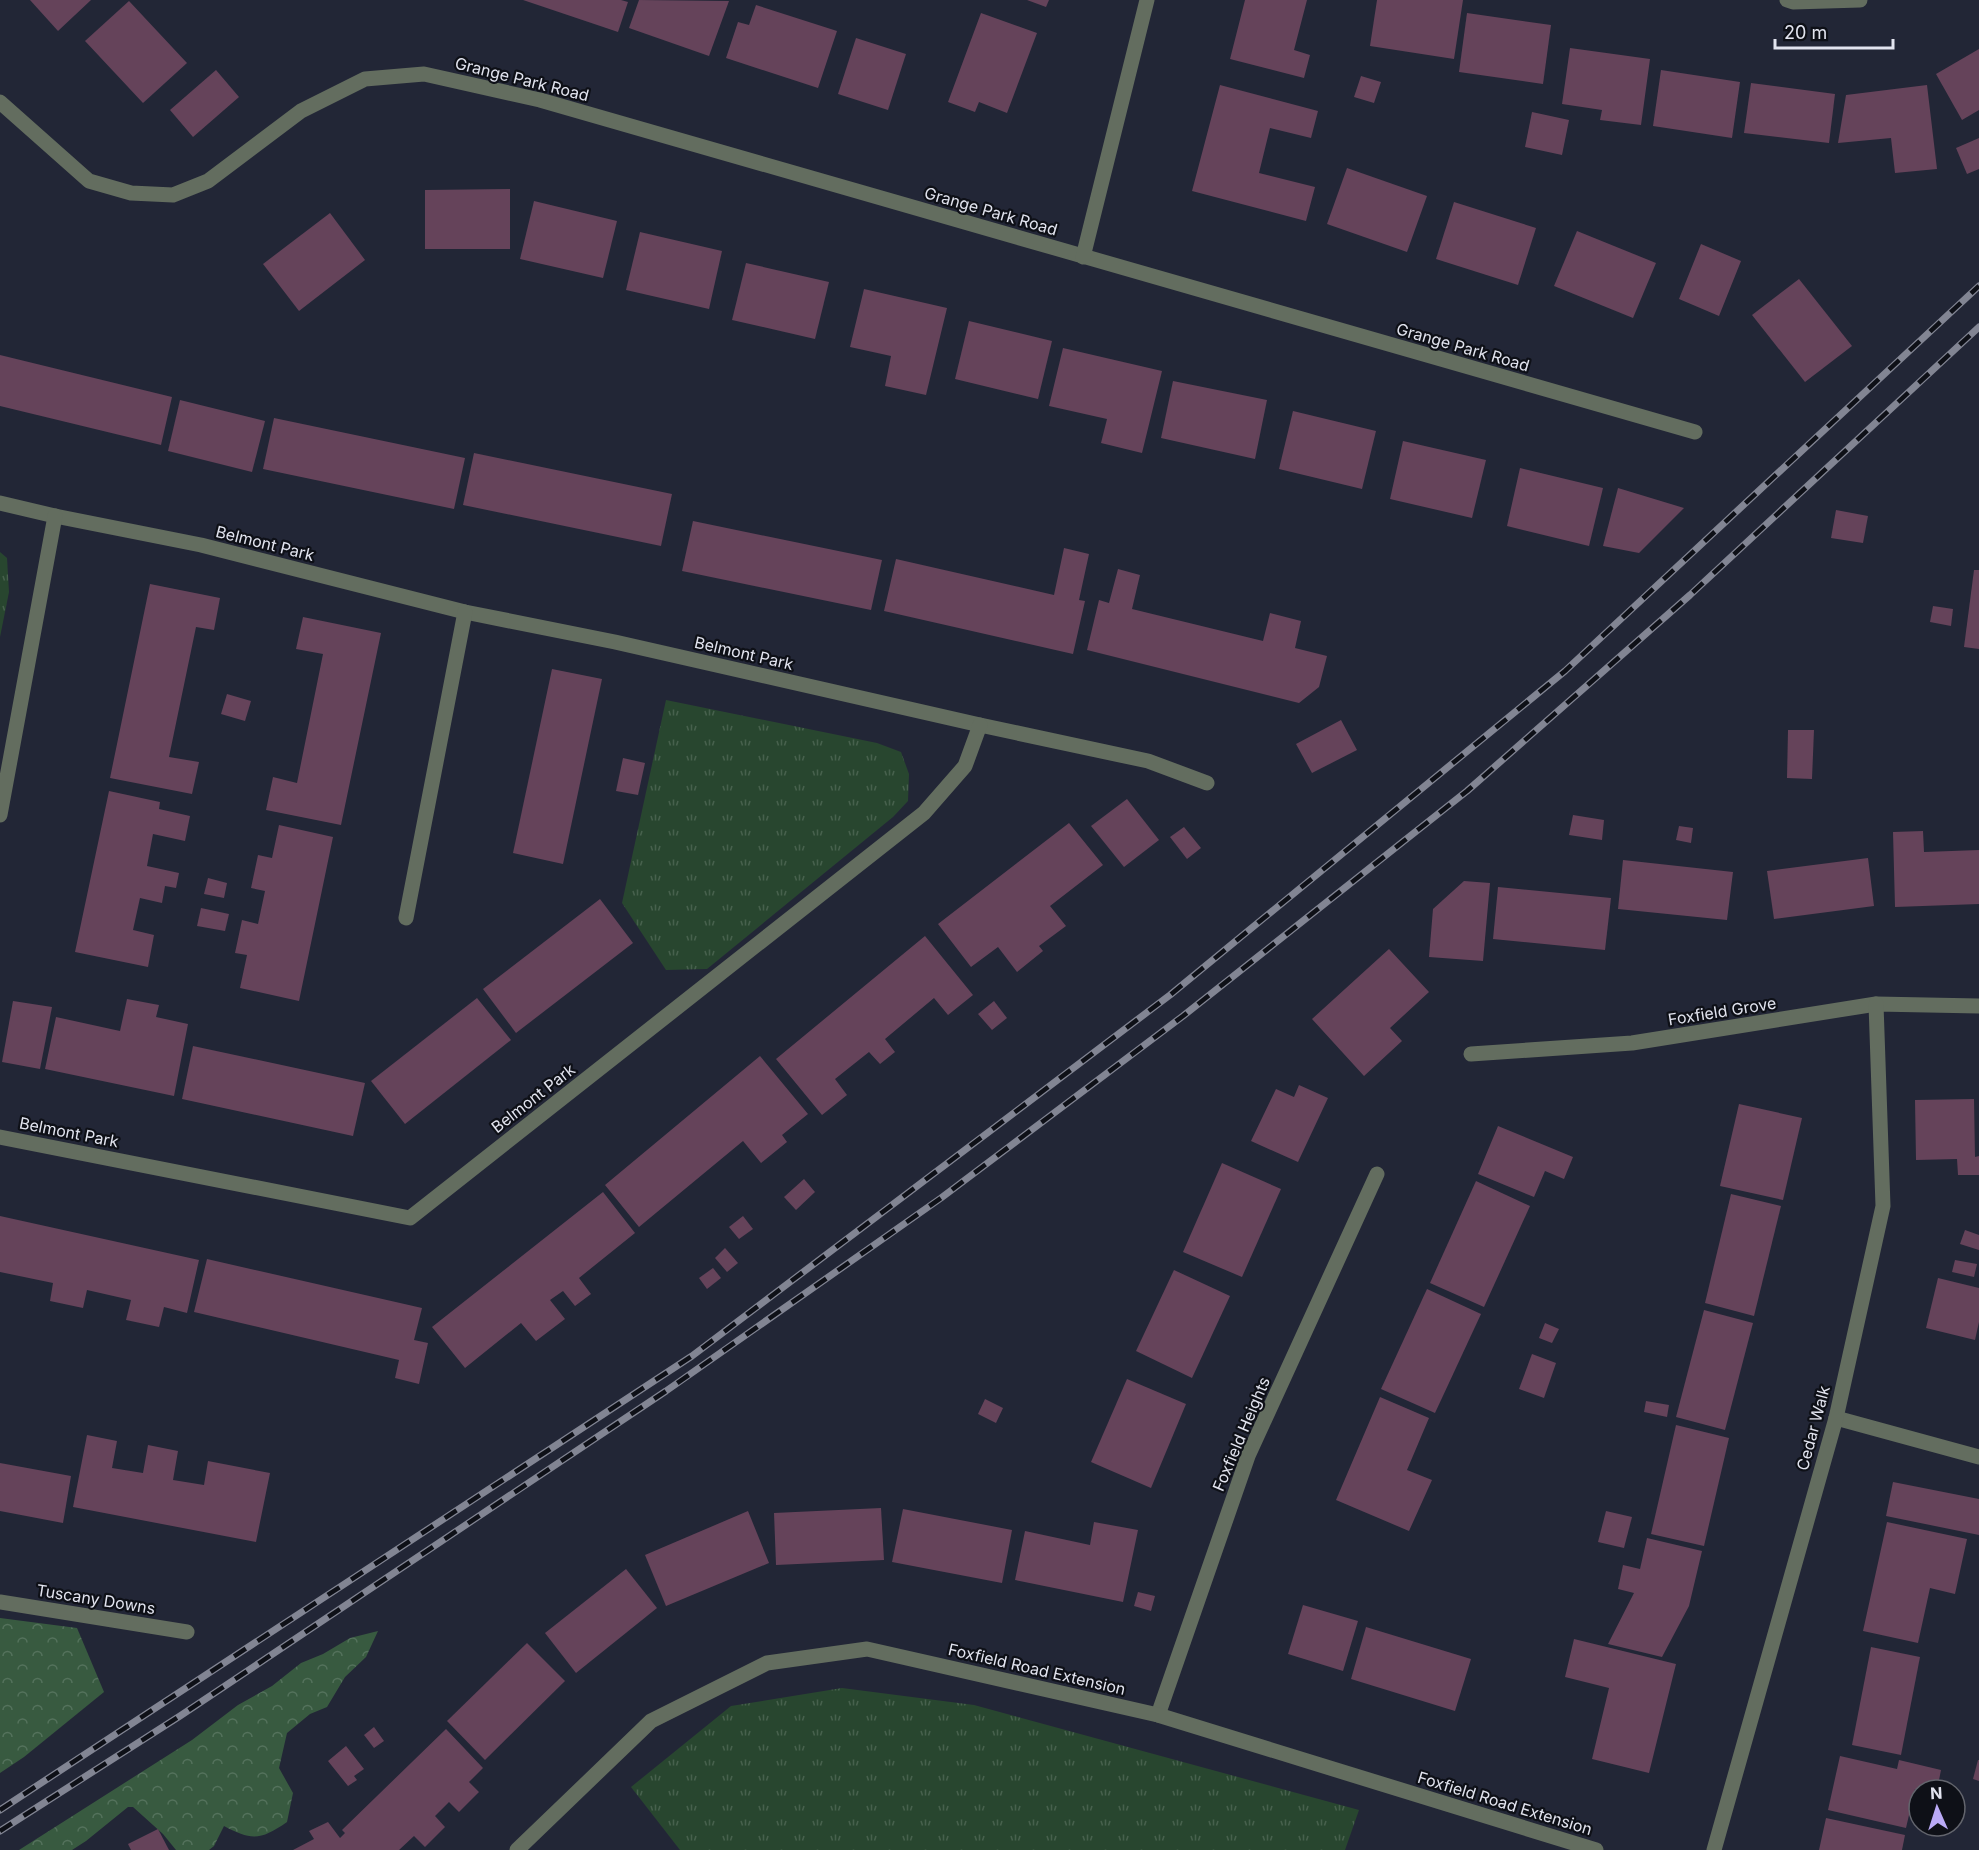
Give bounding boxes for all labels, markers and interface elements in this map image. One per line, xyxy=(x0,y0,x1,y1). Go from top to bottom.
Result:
scale bar xyxy=(1775,12,1894,50)
text: 20 m xyxy=(1784,22,1827,43)
street label: Grange Park Road xyxy=(453,53,591,105)
street label: Grange Park Road xyxy=(922,182,1060,240)
street label: Grange Park Road xyxy=(1394,318,1532,376)
street label: Belmont Park xyxy=(214,521,316,565)
street label: Belmont Park xyxy=(693,632,796,674)
street label: Foxfield Grove xyxy=(1666,993,1778,1029)
street label: Belmont Park xyxy=(487,1059,579,1137)
street label: Belmont Park xyxy=(18,1113,121,1151)
street label: Foxfield Heights xyxy=(1208,1374,1274,1494)
street label: Cedar Walk xyxy=(1792,1383,1834,1473)
street label: Tuscany Downs xyxy=(35,1580,157,1618)
street label: Foxfield Road Extension xyxy=(946,1639,1128,1699)
street label: Foxfield Road Extension xyxy=(1415,1767,1595,1839)
north arrow xyxy=(1907,1778,1967,1838)
text: N xyxy=(1930,1783,1943,1803)

